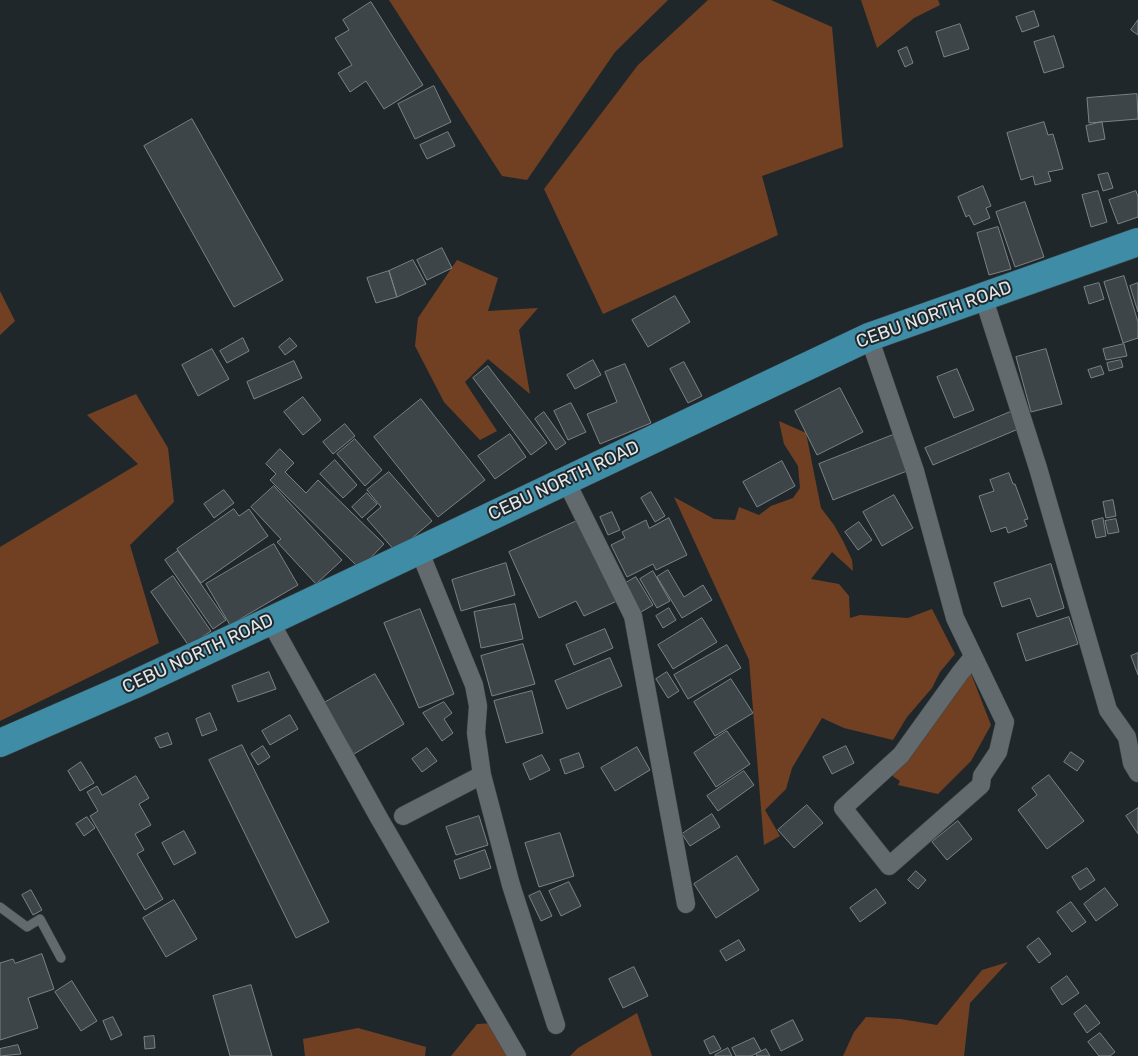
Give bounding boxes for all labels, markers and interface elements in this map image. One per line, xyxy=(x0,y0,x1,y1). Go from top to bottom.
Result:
street label: CEBU NORTH ROAD xyxy=(853,277,1015,353)
street label: CEBU NORTH ROAD xyxy=(485,437,643,525)
street label: CEBU NORTH ROAD xyxy=(119,610,277,698)

